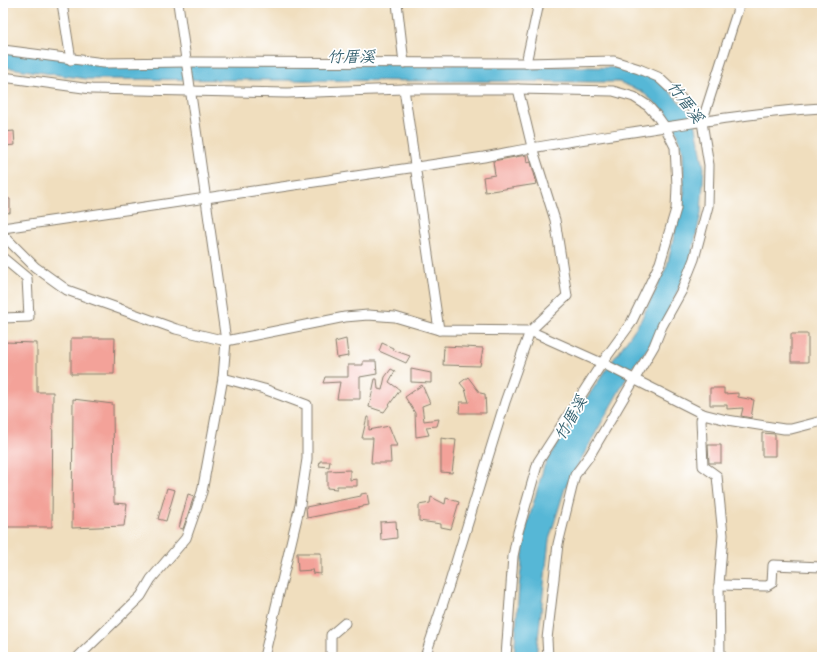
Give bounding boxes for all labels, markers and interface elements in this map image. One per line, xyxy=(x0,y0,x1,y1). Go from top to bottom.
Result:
water label: 竹厝溪 xyxy=(327,47,376,70)
water label: 竹厝溪 xyxy=(660,77,708,130)
water label: 竹厝溪 xyxy=(550,392,594,446)

